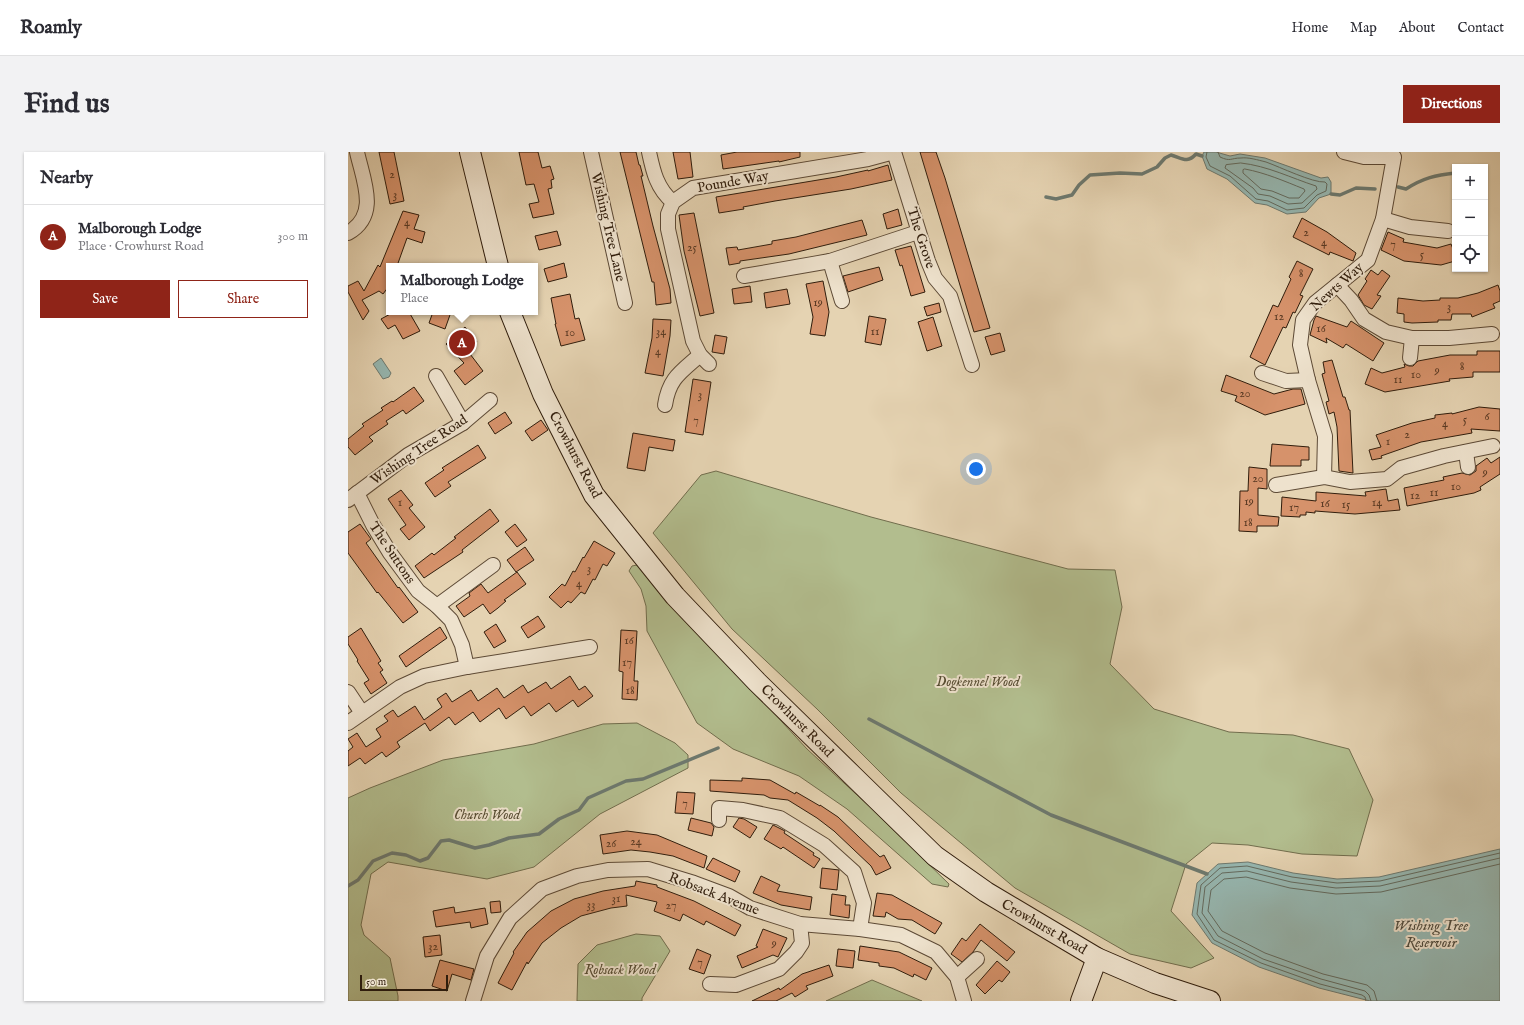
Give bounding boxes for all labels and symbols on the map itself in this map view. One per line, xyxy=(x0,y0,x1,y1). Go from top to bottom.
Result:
house number: 2 xyxy=(389,167,395,182)
street label: Pounde Way xyxy=(696,167,770,197)
street label: Wishing Tree Lane xyxy=(587,171,629,284)
house number: 3 xyxy=(393,187,397,202)
street label: The Grove xyxy=(903,205,940,271)
house number: 4 xyxy=(404,215,410,230)
house number: 2 xyxy=(1303,225,1309,240)
house number: 4 xyxy=(1321,235,1327,250)
house number: 7 xyxy=(1390,237,1396,252)
house number: 25 xyxy=(687,240,698,255)
house number: 5 xyxy=(1420,247,1425,262)
street label: Newts Way xyxy=(1307,258,1367,316)
house number: 8 xyxy=(1299,266,1304,281)
house number: 19 xyxy=(813,295,823,310)
house number: 3 xyxy=(1447,299,1451,314)
house number: 12 xyxy=(1274,309,1284,324)
house number: 16 xyxy=(1316,321,1327,336)
house number: 34 xyxy=(656,324,666,339)
house number: 11 xyxy=(871,324,879,339)
house number: 10 xyxy=(565,325,575,340)
pin: A xyxy=(449,328,475,358)
house number: 4 xyxy=(655,344,661,359)
house number: 8 xyxy=(1460,359,1465,374)
house number: 9 xyxy=(1433,363,1440,378)
house number: 10 xyxy=(1411,367,1421,382)
house number: 11 xyxy=(1394,372,1402,387)
house number: 20 xyxy=(1239,386,1251,401)
house number: 3 xyxy=(698,387,702,402)
street label: Crowhurst Road xyxy=(545,408,606,502)
house number: 6 xyxy=(1484,409,1490,424)
street label: Wishing Tree Road xyxy=(367,411,471,489)
house number: 5 xyxy=(1463,412,1468,427)
house number: 7 xyxy=(693,413,699,428)
house number: 4 xyxy=(1442,416,1448,431)
house number: 2 xyxy=(1404,427,1410,442)
house number: 1 xyxy=(1386,434,1390,449)
your location xyxy=(966,459,986,479)
house number: 9 xyxy=(1481,465,1488,480)
house number: 20 xyxy=(1252,471,1264,486)
house number: 10 xyxy=(1451,479,1461,494)
house number: 11 xyxy=(1430,485,1438,500)
house number: 12 xyxy=(1410,488,1420,503)
house number: 19 xyxy=(1244,494,1254,509)
house number: 1 xyxy=(398,495,402,510)
house number: 14 xyxy=(1372,495,1382,510)
house number: 16 xyxy=(1320,496,1331,511)
house number: 15 xyxy=(1342,497,1351,512)
house number: 17 xyxy=(1289,500,1299,515)
house number: 18 xyxy=(1243,515,1253,530)
street label: The Suttons xyxy=(365,519,419,588)
house number: 3 xyxy=(587,561,591,576)
house number: 4 xyxy=(576,576,582,591)
house number: 16 xyxy=(624,633,635,648)
house number: 17 xyxy=(622,655,632,670)
park label: Dogkennel Wood xyxy=(936,673,1021,692)
street label: Crowhurst Road xyxy=(757,681,838,762)
house number: 18 xyxy=(625,683,635,698)
house number: 7 xyxy=(682,796,688,811)
park label: Church Wood xyxy=(454,806,521,824)
house number: 24 xyxy=(630,834,642,849)
house number: 26 xyxy=(606,836,617,851)
street label: Robsack Avenue xyxy=(666,868,763,920)
house number: 31 xyxy=(612,891,620,906)
street label: Crowhurst Road xyxy=(998,895,1090,959)
house number: 33 xyxy=(587,897,595,912)
house number: 27 xyxy=(665,898,677,913)
water label: Wishing Tree Reservoir xyxy=(1394,916,1468,952)
house number: 9 xyxy=(770,936,777,951)
house number: 32 xyxy=(428,939,438,954)
house number: 7 xyxy=(697,955,703,970)
park label: Robsack Wood xyxy=(584,961,657,979)
scale bar xyxy=(360,973,448,992)

